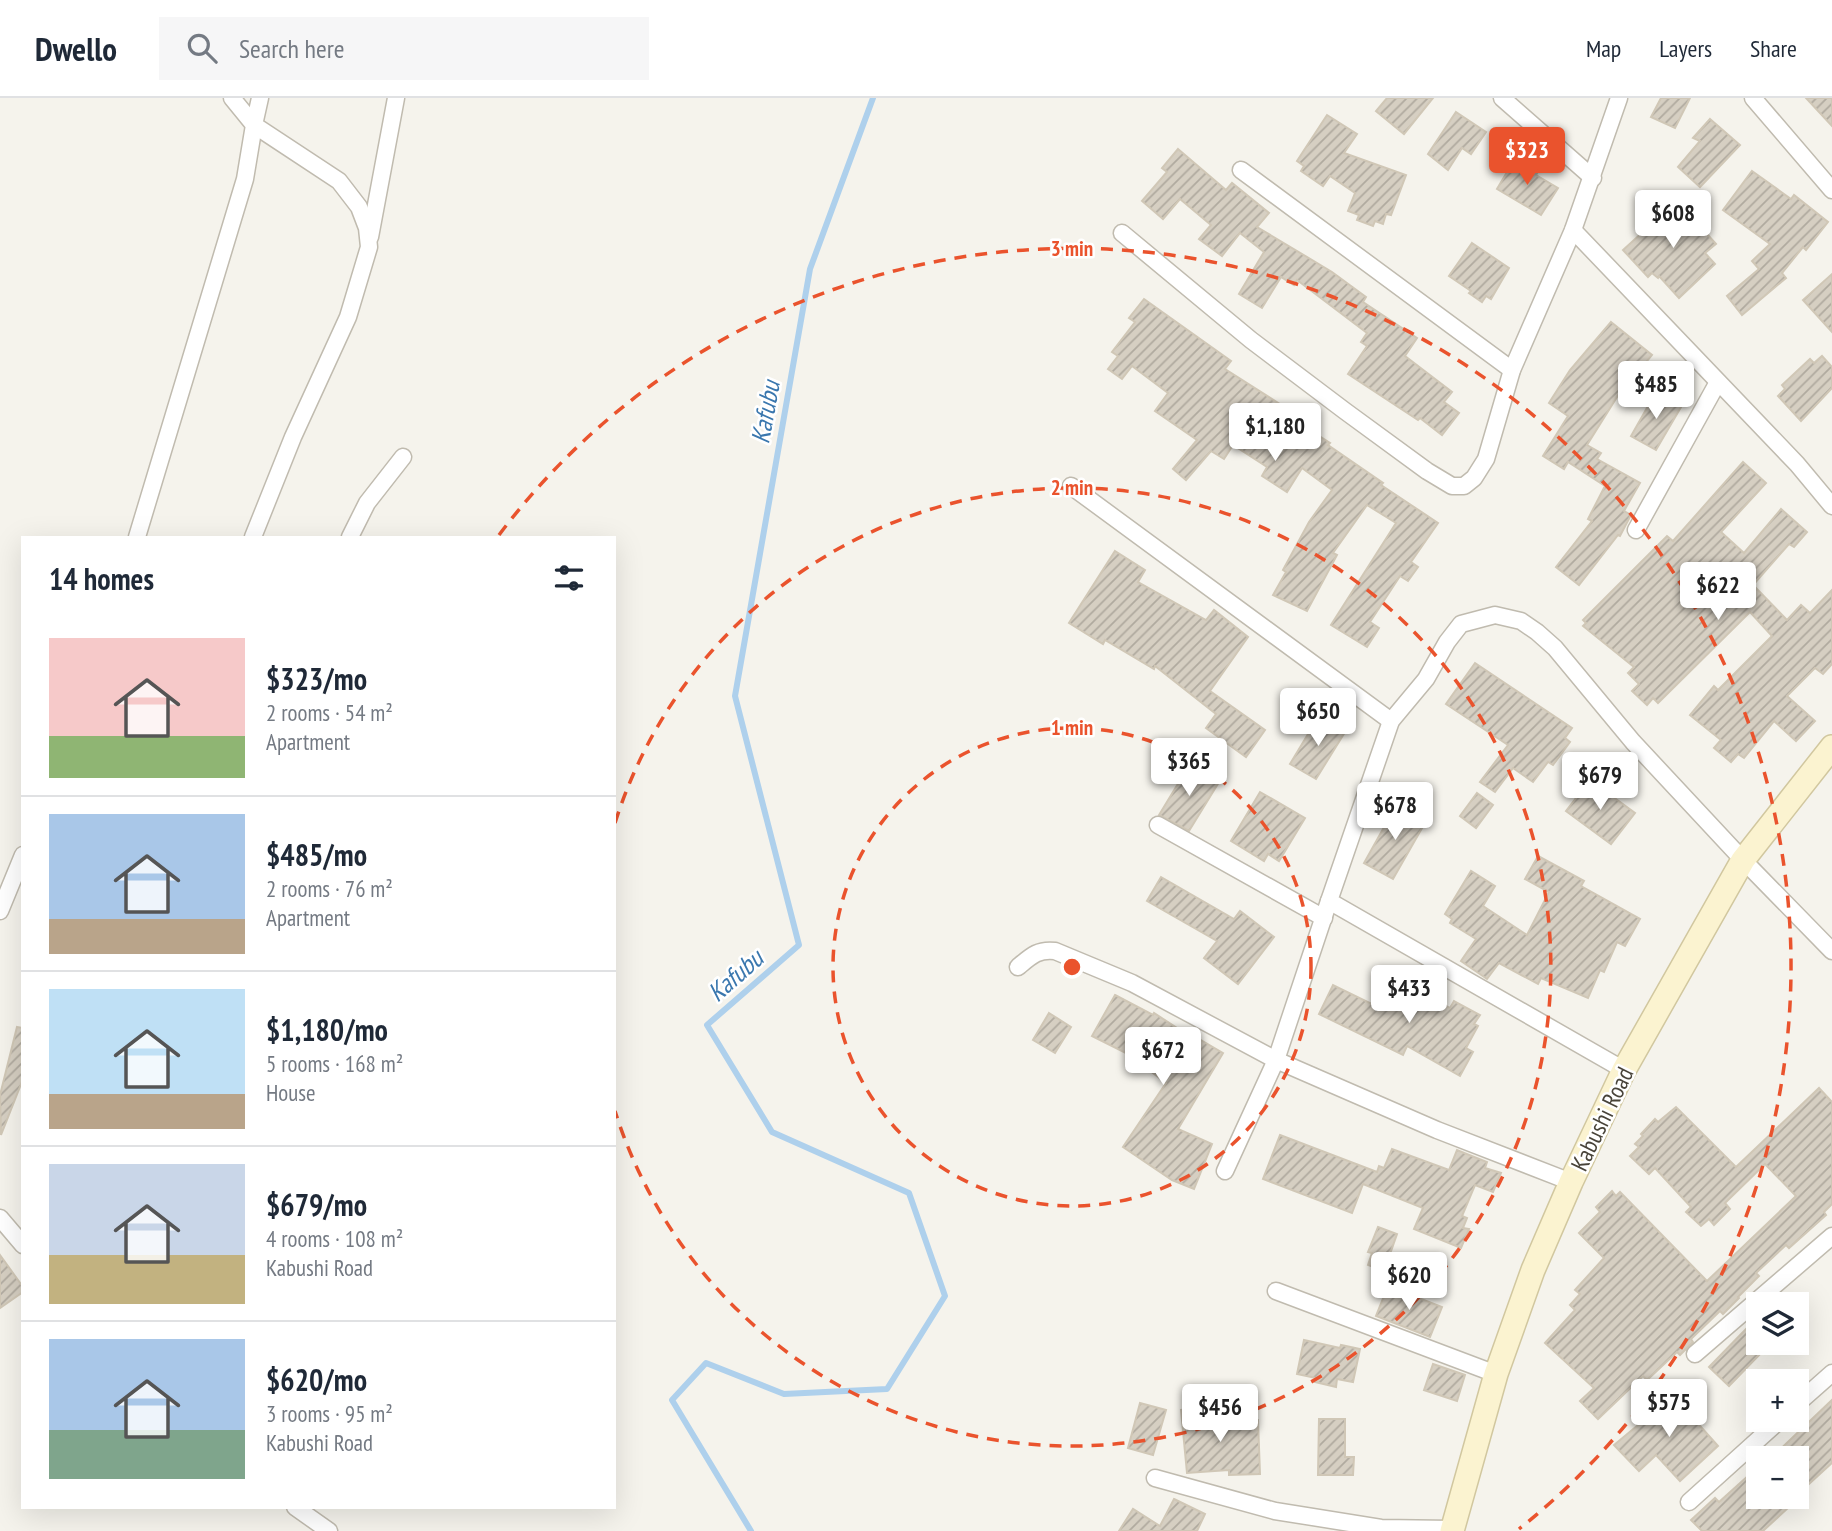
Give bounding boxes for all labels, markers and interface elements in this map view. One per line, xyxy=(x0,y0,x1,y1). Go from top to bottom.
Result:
search box xyxy=(159,17,649,80)
text: Dwello xyxy=(35,27,117,70)
icon: search xyxy=(183,29,221,67)
text: Search here xyxy=(239,32,345,65)
text: Map xyxy=(1586,33,1621,64)
text: Layers xyxy=(1659,33,1712,64)
text: Share xyxy=(1750,33,1797,64)
pin: $323 xyxy=(1486,127,1568,187)
text: $323 xyxy=(1505,135,1549,164)
pin: $608 xyxy=(1632,190,1714,250)
text: $608 xyxy=(1651,198,1695,227)
text: 3 min xyxy=(1051,235,1093,262)
pin: $485 xyxy=(1615,362,1697,421)
text: $485 xyxy=(1634,369,1678,398)
water label: Kafubu xyxy=(743,376,787,446)
pin: $1,180 xyxy=(1218,404,1332,463)
text: $1,180 xyxy=(1245,411,1305,440)
text: 2 min xyxy=(1051,474,1093,501)
text: 14 homes xyxy=(49,559,154,598)
icon: filters xyxy=(550,559,588,597)
pin: $622 xyxy=(1677,562,1759,622)
text: $622 xyxy=(1696,570,1740,599)
text: $323/mo xyxy=(266,659,367,698)
icon: home xyxy=(105,666,189,750)
pin: $650 xyxy=(1277,688,1359,748)
text: $650 xyxy=(1296,696,1340,725)
text: 2 rooms · 54 m² xyxy=(266,698,393,727)
text: 1 min xyxy=(1051,714,1093,741)
text: Apartment xyxy=(266,727,350,756)
pin: $365 xyxy=(1148,738,1230,798)
text: $365 xyxy=(1167,746,1211,775)
pin: $679 xyxy=(1559,752,1641,812)
text: $679 xyxy=(1578,760,1622,789)
pin: $678 xyxy=(1354,782,1436,842)
text: $678 xyxy=(1373,790,1417,819)
text: $485/mo xyxy=(266,835,367,874)
icon: home xyxy=(105,842,189,926)
text: 2 rooms · 76 m² xyxy=(266,874,393,903)
text: Apartment xyxy=(266,903,350,932)
water label: Kafubu xyxy=(700,941,771,1008)
centre of rings xyxy=(1060,955,1084,979)
pin: $433 xyxy=(1368,965,1450,1025)
text: $433 xyxy=(1387,973,1431,1002)
text: $1,180/mo xyxy=(266,1010,388,1049)
icon: home xyxy=(105,1017,189,1101)
pin: $672 xyxy=(1122,1028,1204,1087)
text: $672 xyxy=(1141,1035,1185,1064)
text: 5 rooms · 168 m² xyxy=(266,1049,403,1078)
street label: Kabushi Road xyxy=(1564,1062,1640,1176)
text: House xyxy=(266,1078,316,1107)
text: $679/mo xyxy=(266,1185,367,1224)
icon: home xyxy=(105,1192,189,1276)
text: 4 rooms · 108 m² xyxy=(266,1224,403,1253)
pin: $620 xyxy=(1368,1252,1450,1312)
text: Kabushi Road xyxy=(266,1253,373,1282)
text: $620 xyxy=(1387,1260,1431,1289)
map controls xyxy=(1746,1292,1809,1509)
button: layers xyxy=(1746,1292,1809,1355)
text: $620/mo xyxy=(266,1360,367,1399)
icon: home xyxy=(105,1367,189,1451)
button: + xyxy=(1746,1369,1809,1432)
pin: $575 xyxy=(1628,1380,1710,1439)
pin: $456 xyxy=(1179,1384,1261,1444)
text: $575 xyxy=(1647,1387,1691,1416)
text: $456 xyxy=(1198,1392,1242,1421)
text: 3 rooms · 95 m² xyxy=(266,1399,393,1428)
text: Kabushi Road xyxy=(266,1428,373,1457)
button: − xyxy=(1746,1446,1809,1509)

